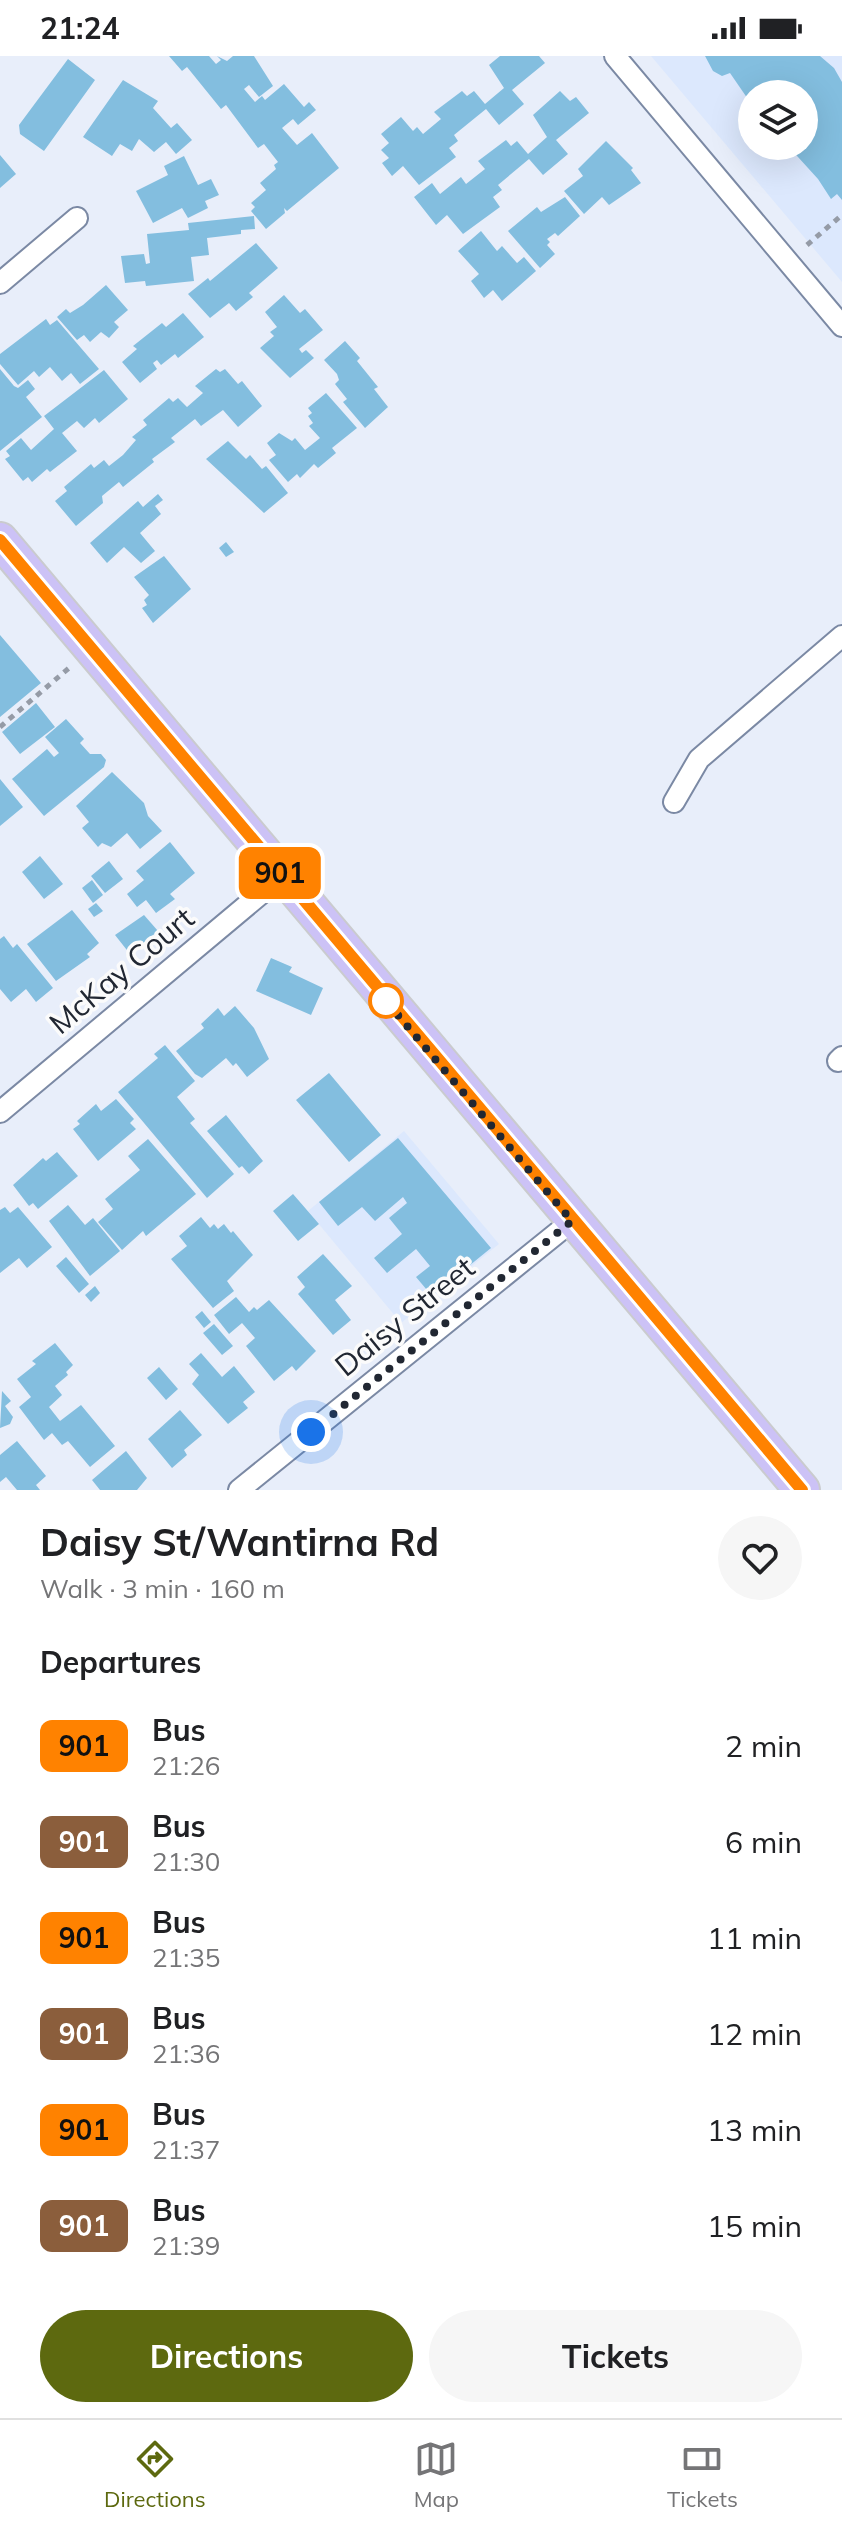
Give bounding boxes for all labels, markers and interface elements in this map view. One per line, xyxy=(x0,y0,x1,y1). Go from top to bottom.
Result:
text: 21:24 xyxy=(40,9,119,47)
map controls xyxy=(738,80,818,160)
button: layers xyxy=(738,80,818,160)
line badge: 901 xyxy=(234,847,326,899)
text: 901 xyxy=(255,855,305,890)
street label: McKay Court xyxy=(41,899,201,1042)
unlabelled marker xyxy=(369,984,403,1018)
street label: Daisy Street xyxy=(327,1248,482,1384)
your location xyxy=(291,1412,331,1452)
button: heart xyxy=(718,1516,802,1600)
text: Daisy St/Wantirna Rd xyxy=(40,1518,439,1566)
text: Walk · 3 min · 160 m xyxy=(40,1572,285,1605)
text: Departures xyxy=(40,1643,201,1681)
text: Bus xyxy=(152,1711,206,1749)
text: 2 min xyxy=(725,1727,802,1765)
text: 901 xyxy=(59,1728,109,1763)
text: 21:26 xyxy=(152,1749,220,1782)
text: Bus xyxy=(152,1807,206,1845)
text: 6 min xyxy=(725,1823,802,1861)
text: 901 xyxy=(59,1824,109,1859)
text: 21:30 xyxy=(152,1845,220,1878)
text: Bus xyxy=(152,1903,206,1941)
text: 11 min xyxy=(707,1919,802,1957)
text: 901 xyxy=(59,1920,109,1955)
text: 21:35 xyxy=(152,1941,220,1974)
text: Bus xyxy=(152,1999,206,2037)
text: 12 min xyxy=(707,2015,802,2053)
text: 901 xyxy=(59,2016,109,2051)
text: 21:36 xyxy=(152,2037,220,2070)
text: Bus xyxy=(152,2095,206,2133)
text: 13 min xyxy=(707,2111,802,2149)
text: 901 xyxy=(59,2112,109,2147)
text: 21:37 xyxy=(152,2133,220,2166)
text: Bus xyxy=(152,2191,206,2229)
text: 15 min xyxy=(707,2207,802,2245)
text: 901 xyxy=(59,2208,109,2243)
text: 21:39 xyxy=(152,2229,220,2262)
button: Directions xyxy=(40,2310,413,2402)
button: Tickets xyxy=(429,2310,802,2402)
tab: Directions xyxy=(104,2437,206,2513)
tab: Map xyxy=(414,2437,459,2513)
tab: Tickets xyxy=(667,2437,738,2513)

